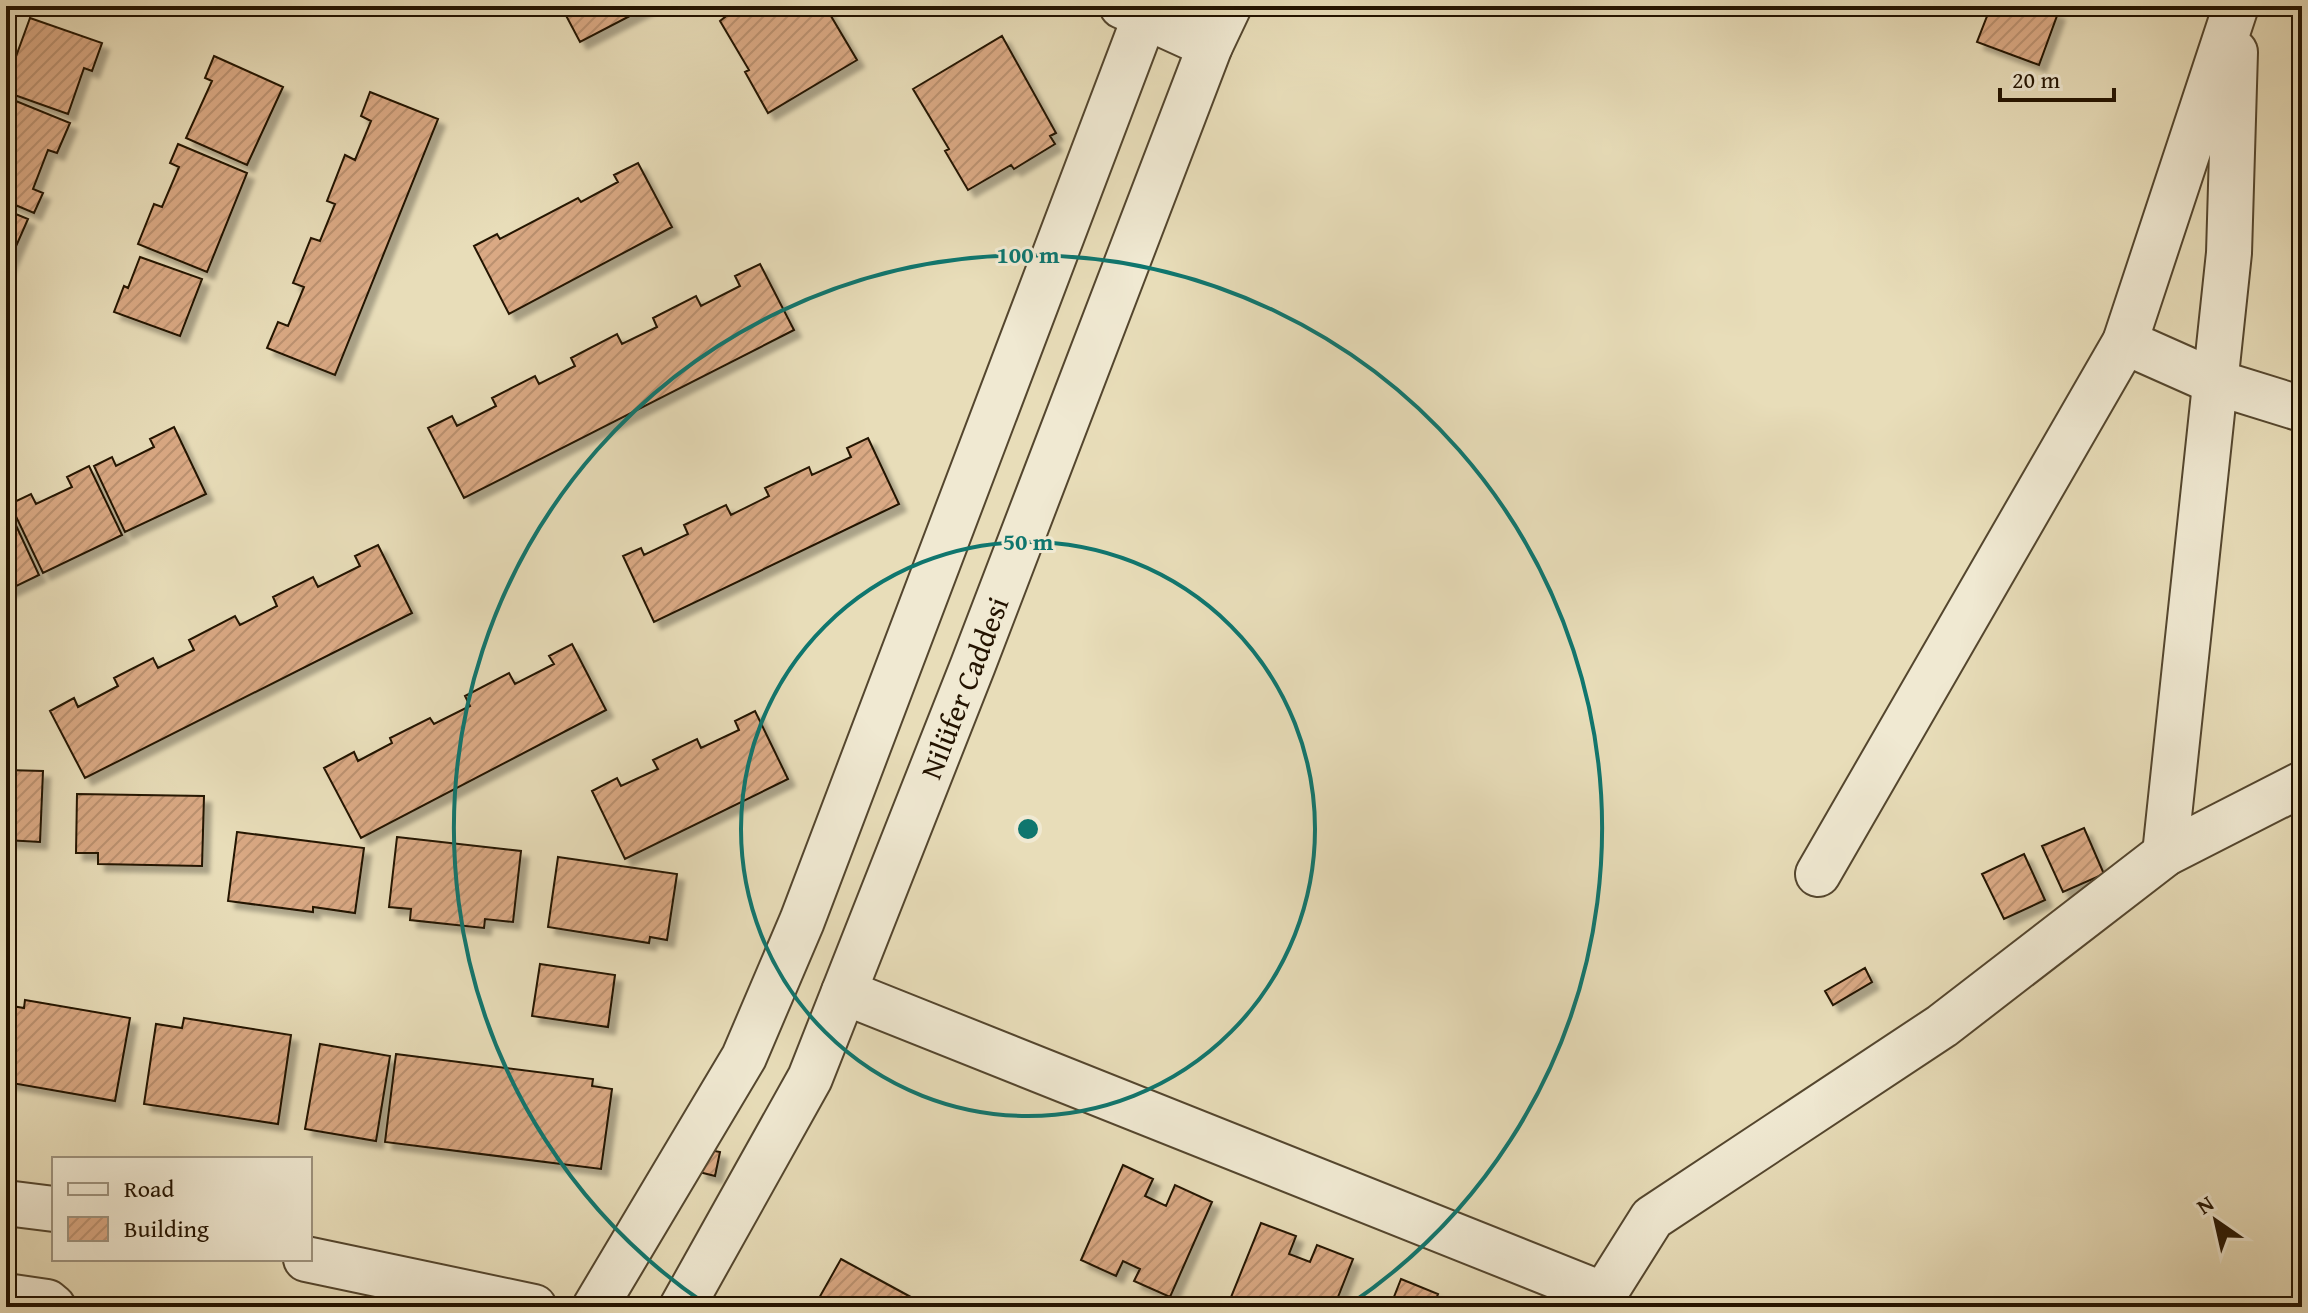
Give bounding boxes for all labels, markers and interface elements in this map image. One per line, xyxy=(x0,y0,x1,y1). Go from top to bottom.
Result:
scale bar xyxy=(2000,52,2114,102)
text: 20 m xyxy=(2012,62,2060,97)
text: 100 m xyxy=(996,237,1060,272)
text: 50 m xyxy=(1003,524,1054,559)
street label: Nilüfer Caddesi xyxy=(908,590,1019,785)
centre of rings xyxy=(1014,815,1042,843)
legend xyxy=(52,1157,312,1261)
text: Road xyxy=(124,1171,174,1206)
north arrow xyxy=(2176,1181,2256,1261)
text: N xyxy=(2190,1187,2220,1222)
text: Building xyxy=(124,1211,209,1246)

